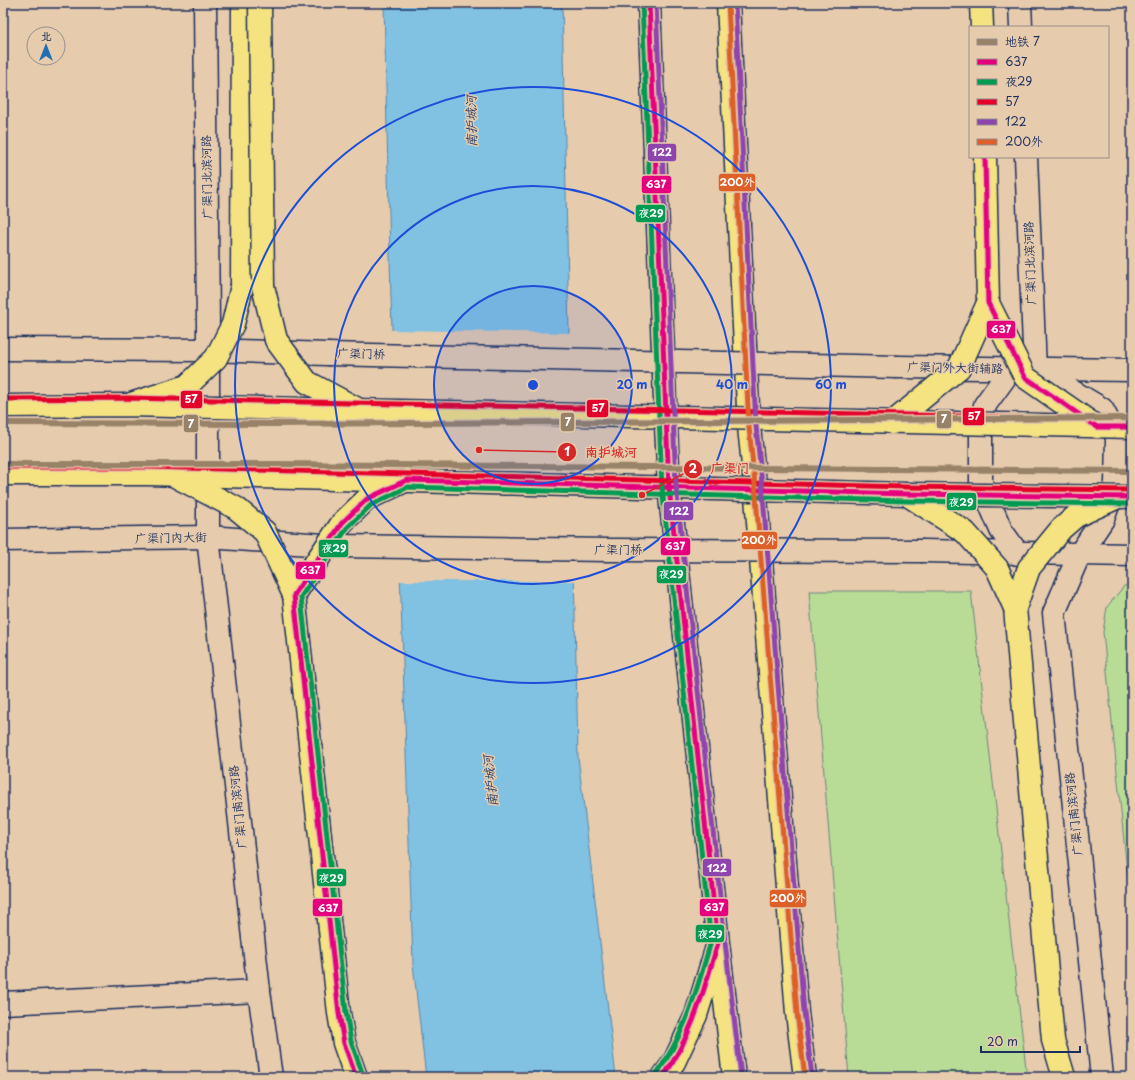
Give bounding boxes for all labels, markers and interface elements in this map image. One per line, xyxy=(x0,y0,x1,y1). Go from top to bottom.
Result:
north arrow xyxy=(26,26,66,66)
legend xyxy=(969,26,1109,158)
text: 北 xyxy=(41,27,52,44)
text: 地铁 7 xyxy=(1005,32,1040,50)
text: 637 xyxy=(1005,52,1028,70)
text: 夜29 xyxy=(1005,72,1032,90)
text: 57 xyxy=(1005,92,1020,110)
water label: 南护城河 xyxy=(461,93,480,147)
text: 122 xyxy=(1005,112,1027,130)
text: 200外 xyxy=(1005,132,1043,150)
street label: 广渠门北滨河路 xyxy=(196,135,216,219)
line badge: 122 xyxy=(647,143,677,162)
text: 122 xyxy=(652,143,672,160)
line badge: 200外 xyxy=(718,173,756,192)
text: 200外 xyxy=(720,173,754,190)
line badge: 637 xyxy=(641,175,672,194)
text: 637 xyxy=(646,175,666,192)
line badge: 夜29 xyxy=(635,204,666,223)
text: 夜29 xyxy=(638,204,664,221)
street label: 广渠门北滨河路 xyxy=(1019,221,1039,305)
line badge: 637 xyxy=(986,320,1016,339)
text: 637 xyxy=(991,320,1011,337)
street label: 广渠门桥 xyxy=(337,344,386,362)
street label: 广渠门外大街辅路 xyxy=(907,357,1003,377)
text: 20 m xyxy=(616,375,648,393)
text: 40 m xyxy=(716,375,748,393)
text: 60 m xyxy=(815,375,847,393)
centre of rings xyxy=(526,378,540,392)
line badge: 57 xyxy=(180,390,203,409)
text: 57 xyxy=(184,390,198,407)
line badge: 57 xyxy=(586,399,609,418)
text: 57 xyxy=(591,399,605,416)
line badge: 57 xyxy=(962,407,985,426)
text: 57 xyxy=(967,407,981,424)
line badge: 7 xyxy=(936,410,952,429)
text: 7 xyxy=(941,410,948,427)
line badge: 7 xyxy=(560,412,575,432)
text: 7 xyxy=(565,413,572,430)
line badge: 7 xyxy=(183,414,199,433)
text: 7 xyxy=(188,415,195,432)
callout: 南护城河 xyxy=(557,440,645,465)
text: 1 xyxy=(564,442,570,460)
text: 南护城河 xyxy=(585,442,637,461)
callout: 广渠门 xyxy=(683,456,758,481)
text: 广渠门 xyxy=(710,458,750,477)
text: 2 xyxy=(689,459,698,477)
line badge: 夜29 xyxy=(946,492,977,511)
text: 夜29 xyxy=(948,493,974,510)
line badge: 122 xyxy=(663,501,694,521)
text: 122 xyxy=(669,502,689,519)
street label: 广渠门内大街 xyxy=(135,527,207,547)
line badge: 200外 xyxy=(741,531,778,550)
text: 200外 xyxy=(742,531,776,548)
line badge: 637 xyxy=(660,537,691,556)
text: 637 xyxy=(665,537,685,554)
line badge: 夜29 xyxy=(318,539,349,558)
text: 夜29 xyxy=(321,539,347,556)
street label: 广渠门桥 xyxy=(594,540,643,558)
line badge: 637 xyxy=(295,561,326,580)
text: 637 xyxy=(300,561,320,578)
line badge: 夜29 xyxy=(656,565,687,584)
text: 夜29 xyxy=(658,565,684,582)
water label: 南护城河 xyxy=(477,752,502,808)
street label: 广渠门南滨河路 xyxy=(224,764,250,850)
street label: 广渠门南滨河路 xyxy=(1060,771,1086,857)
line badge: 122 xyxy=(702,858,732,877)
text: 122 xyxy=(707,859,727,876)
line badge: 夜29 xyxy=(316,868,347,887)
text: 夜29 xyxy=(318,869,344,886)
line badge: 200外 xyxy=(769,889,807,908)
text: 200外 xyxy=(771,889,805,906)
line badge: 637 xyxy=(312,898,343,917)
line badge: 637 xyxy=(699,898,729,917)
text: 637 xyxy=(704,898,724,915)
text: 637 xyxy=(318,899,338,916)
line badge: 夜29 xyxy=(695,924,725,943)
text: 夜29 xyxy=(697,925,723,942)
scale bar xyxy=(981,1028,1080,1054)
text: 20 m xyxy=(987,1032,1018,1050)

